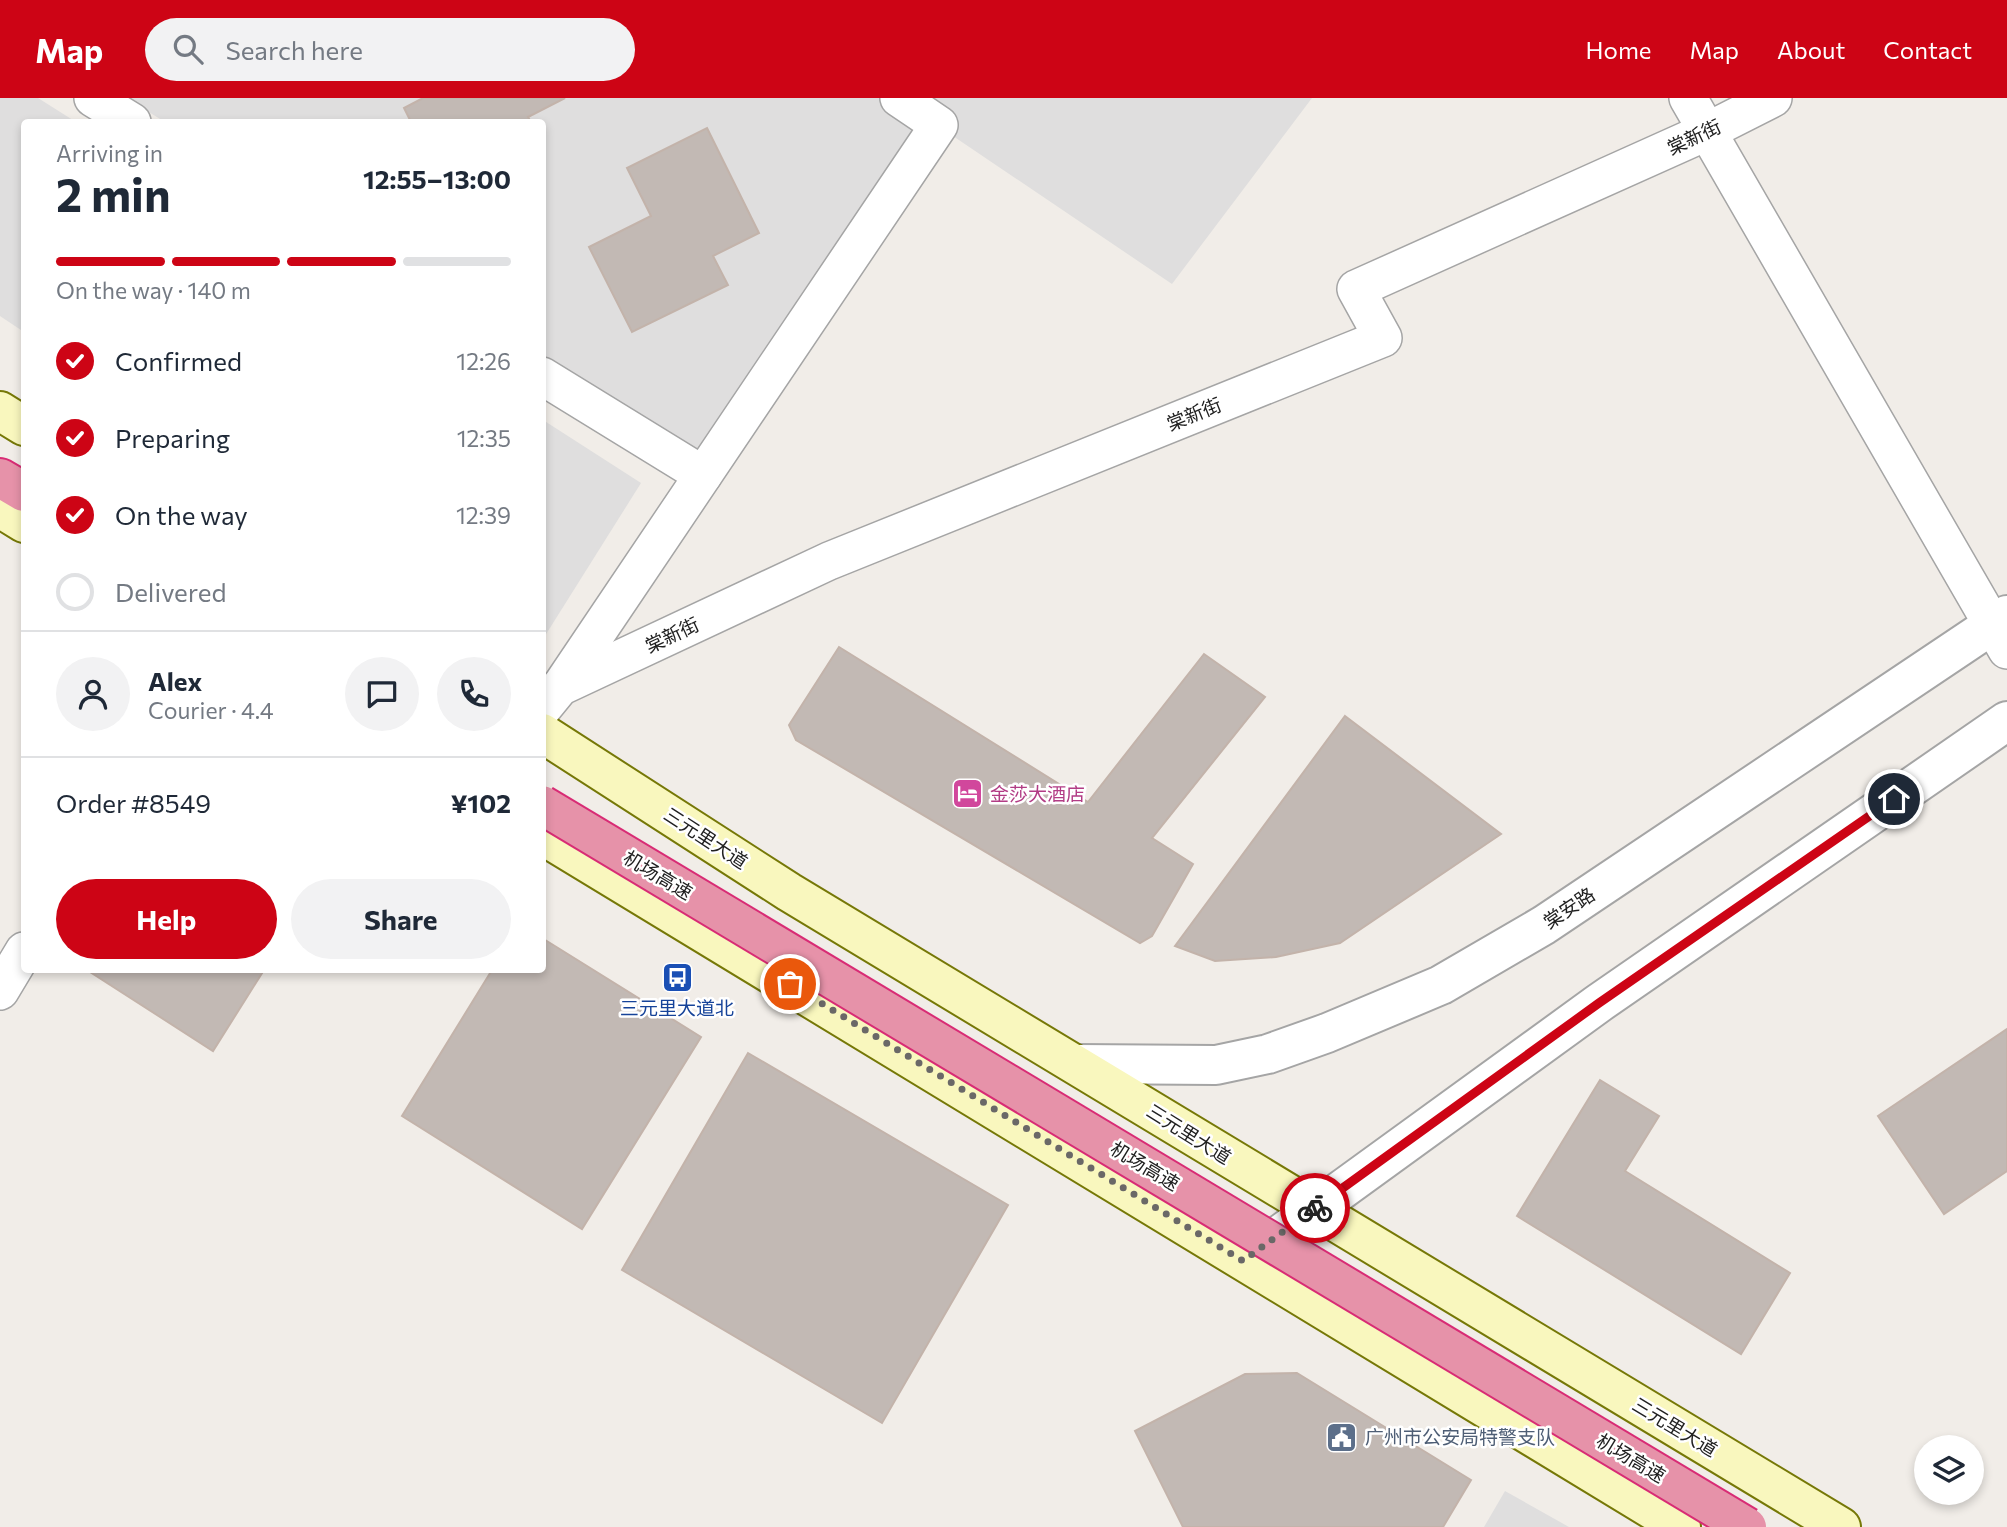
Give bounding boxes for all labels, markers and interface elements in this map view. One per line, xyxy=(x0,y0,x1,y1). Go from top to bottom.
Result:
search box xyxy=(145,18,635,81)
text: Map xyxy=(35,29,103,70)
icon: search xyxy=(169,30,207,68)
text: Search here xyxy=(225,34,363,65)
text: Home xyxy=(1586,35,1652,64)
text: Map xyxy=(1690,35,1739,64)
text: About xyxy=(1777,35,1845,64)
text: Contact xyxy=(1883,35,1972,64)
street label: 棠新街 xyxy=(1663,114,1724,159)
text: Arriving in xyxy=(56,139,163,167)
text: 12:55–13:00 xyxy=(363,163,511,194)
text: 2 min xyxy=(56,165,171,221)
text: On the way · 140 m xyxy=(56,276,251,304)
icon: check xyxy=(56,342,94,380)
text: Confirmed xyxy=(115,345,242,376)
text: 12:26 xyxy=(456,347,511,375)
street label: 棠新街 xyxy=(1163,392,1225,435)
icon: check xyxy=(56,419,94,457)
text: Preparing xyxy=(115,422,230,453)
text: 12:35 xyxy=(457,424,511,452)
icon: check xyxy=(56,496,94,534)
text: On the way xyxy=(115,499,248,530)
text: 12:39 xyxy=(456,501,511,529)
text: Delivered xyxy=(115,576,226,607)
street label: 棠新街 xyxy=(641,612,702,657)
button: person xyxy=(56,657,130,731)
button: chat xyxy=(345,657,419,731)
button: phone xyxy=(437,657,511,731)
text: Alex xyxy=(148,665,202,696)
text: Courier · 4.4 xyxy=(148,696,274,724)
pin xyxy=(1864,769,1924,829)
hotel icon: 金莎大酒店 xyxy=(950,777,984,811)
icon: home xyxy=(1875,780,1913,818)
place label: 金莎大酒店 xyxy=(990,782,1085,805)
text: Order #8549 xyxy=(56,787,211,818)
text: ¥102 xyxy=(451,787,511,818)
street label: 三元里大道 xyxy=(660,802,752,873)
street label: 机场高速 xyxy=(620,845,697,904)
button: Help xyxy=(56,879,277,959)
button: Share xyxy=(291,879,511,959)
street label: 棠安路 xyxy=(1539,882,1599,933)
pin xyxy=(760,954,820,1014)
bus stop icon: 三元里大道北 xyxy=(660,960,694,994)
icon: bag xyxy=(771,965,809,1003)
place label: 三元里大道北 xyxy=(620,996,734,1019)
street label: 三元里大道 xyxy=(1143,1099,1236,1169)
street label: 机场高速 xyxy=(1107,1136,1184,1195)
courier xyxy=(1280,1173,1350,1243)
icon: bike xyxy=(1296,1189,1334,1227)
street label: 三元里大道 xyxy=(1629,1392,1722,1461)
public building icon: 广州市公安局特警支队 xyxy=(1325,1420,1359,1454)
place label: 广州市公安局特警支队 xyxy=(1365,1425,1555,1448)
street label: 机场高速 xyxy=(1593,1428,1670,1487)
map controls xyxy=(1914,1435,1984,1505)
button: layers xyxy=(1914,1435,1984,1505)

